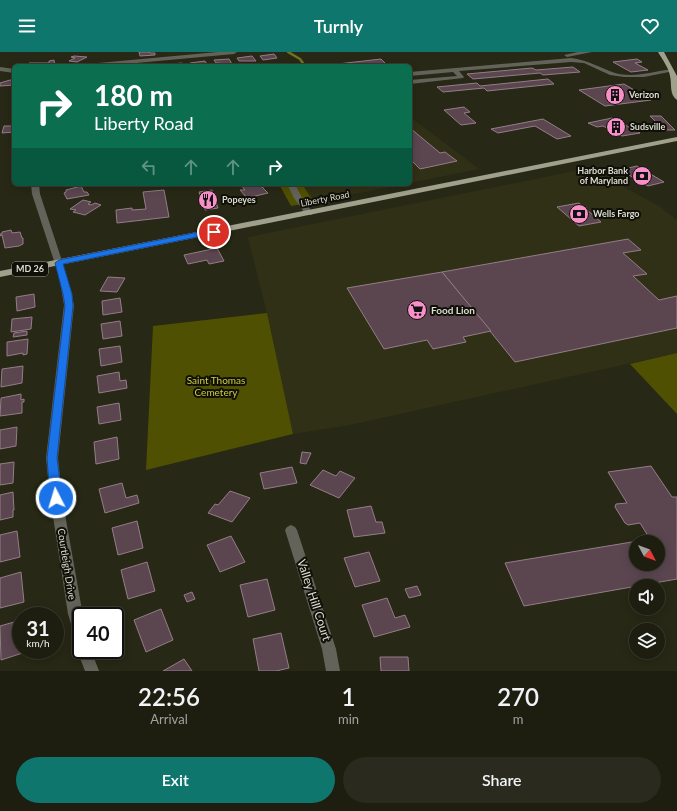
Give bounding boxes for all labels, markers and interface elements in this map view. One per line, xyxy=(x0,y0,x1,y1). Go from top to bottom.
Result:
icon: menu xyxy=(16,15,38,37)
text: Turnly xyxy=(314,15,363,37)
icon: heart xyxy=(639,15,661,37)
text: 180 m xyxy=(94,78,173,112)
icon: right xyxy=(28,80,80,132)
building icon: Verizon xyxy=(604,84,626,106)
place label: Verizon xyxy=(628,89,659,100)
text: Liberty Road xyxy=(94,112,194,134)
building icon: Sudsville xyxy=(605,116,627,138)
place label: Sudsville xyxy=(630,121,665,132)
icon: left xyxy=(138,156,160,178)
icon: ahead xyxy=(180,156,202,178)
icon: ahead xyxy=(222,156,244,178)
icon: right xyxy=(264,156,286,178)
place label: Harbor Bank of Maryland xyxy=(577,165,628,186)
bank icon: Harbor Bank of Maryland xyxy=(631,165,653,187)
street label: Liberty Road xyxy=(299,188,350,209)
restaurant icon: Popeyes xyxy=(197,189,219,211)
place label: Popeyes xyxy=(222,194,256,205)
bank icon: Wells Fargo xyxy=(568,203,590,225)
place label: Wells Fargo xyxy=(593,208,640,219)
pin xyxy=(197,215,231,249)
icon: arrive xyxy=(203,221,225,243)
road number: MD 26 xyxy=(12,262,48,276)
supermarket icon: Food Lion xyxy=(406,299,428,321)
place label: Food Lion xyxy=(431,304,475,316)
park label: Saint Thomas Cemetery xyxy=(187,374,245,398)
position arrow xyxy=(35,477,77,519)
street label: Courtleigh Drive xyxy=(55,527,79,601)
north arrow xyxy=(629,535,665,571)
map controls xyxy=(629,535,665,659)
street label: Valley Hill Court xyxy=(294,557,335,643)
button: sound xyxy=(629,579,665,615)
speed limit sign: 40 xyxy=(72,607,124,659)
text: 31 xyxy=(26,616,50,640)
button: layers xyxy=(629,623,665,659)
text: km/h xyxy=(26,637,50,649)
text: 22:56 xyxy=(138,682,200,711)
text: 1 xyxy=(342,682,355,711)
text: 270 xyxy=(497,682,539,711)
text: Arrival xyxy=(150,711,188,727)
text: min xyxy=(338,711,359,727)
text: m xyxy=(513,711,523,727)
button: Exit xyxy=(16,757,335,803)
button: Share xyxy=(343,757,661,803)

